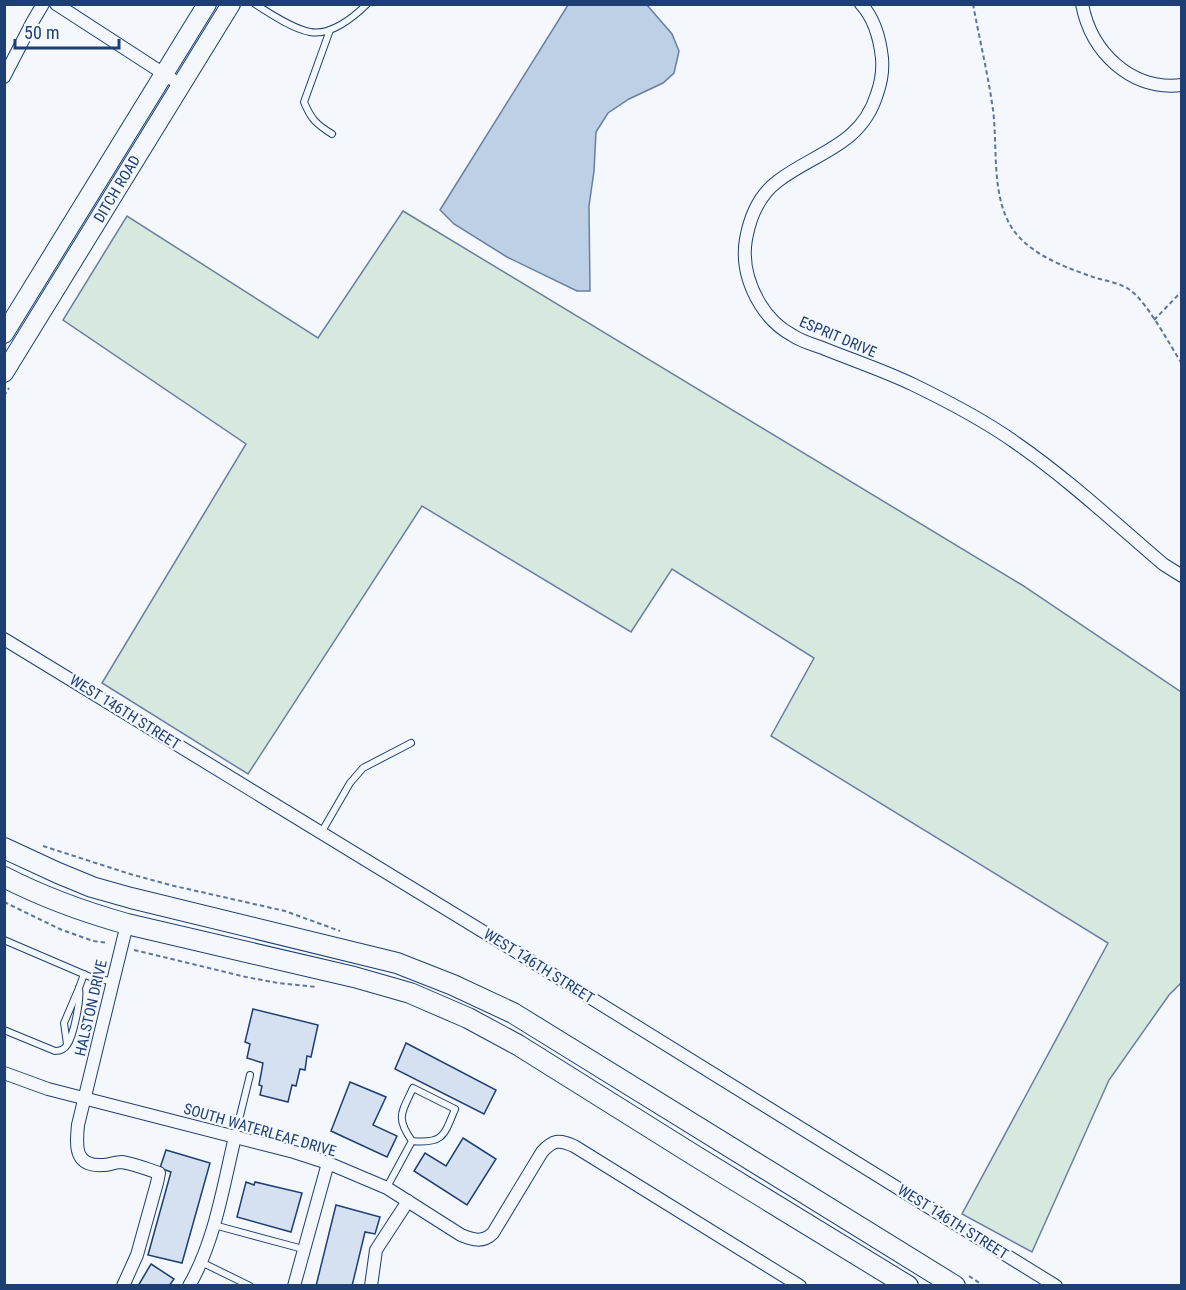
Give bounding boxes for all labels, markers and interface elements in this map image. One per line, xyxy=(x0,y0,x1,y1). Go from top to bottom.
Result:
scale bar xyxy=(15,12,118,50)
text: 50 m xyxy=(24,22,59,43)
street label: DITCH ROAD xyxy=(90,152,144,226)
street label: ESPRIT DRIVE xyxy=(797,313,879,361)
street label: WEST 146TH STREET xyxy=(66,671,184,753)
street label: WEST 146TH STREET xyxy=(480,925,598,1007)
street label: HALSTON DRIVE xyxy=(71,958,111,1058)
street label: SOUTH WATERLEAF DRIVE xyxy=(182,1100,338,1160)
street label: WEST 146TH STREET xyxy=(894,1181,1012,1263)

